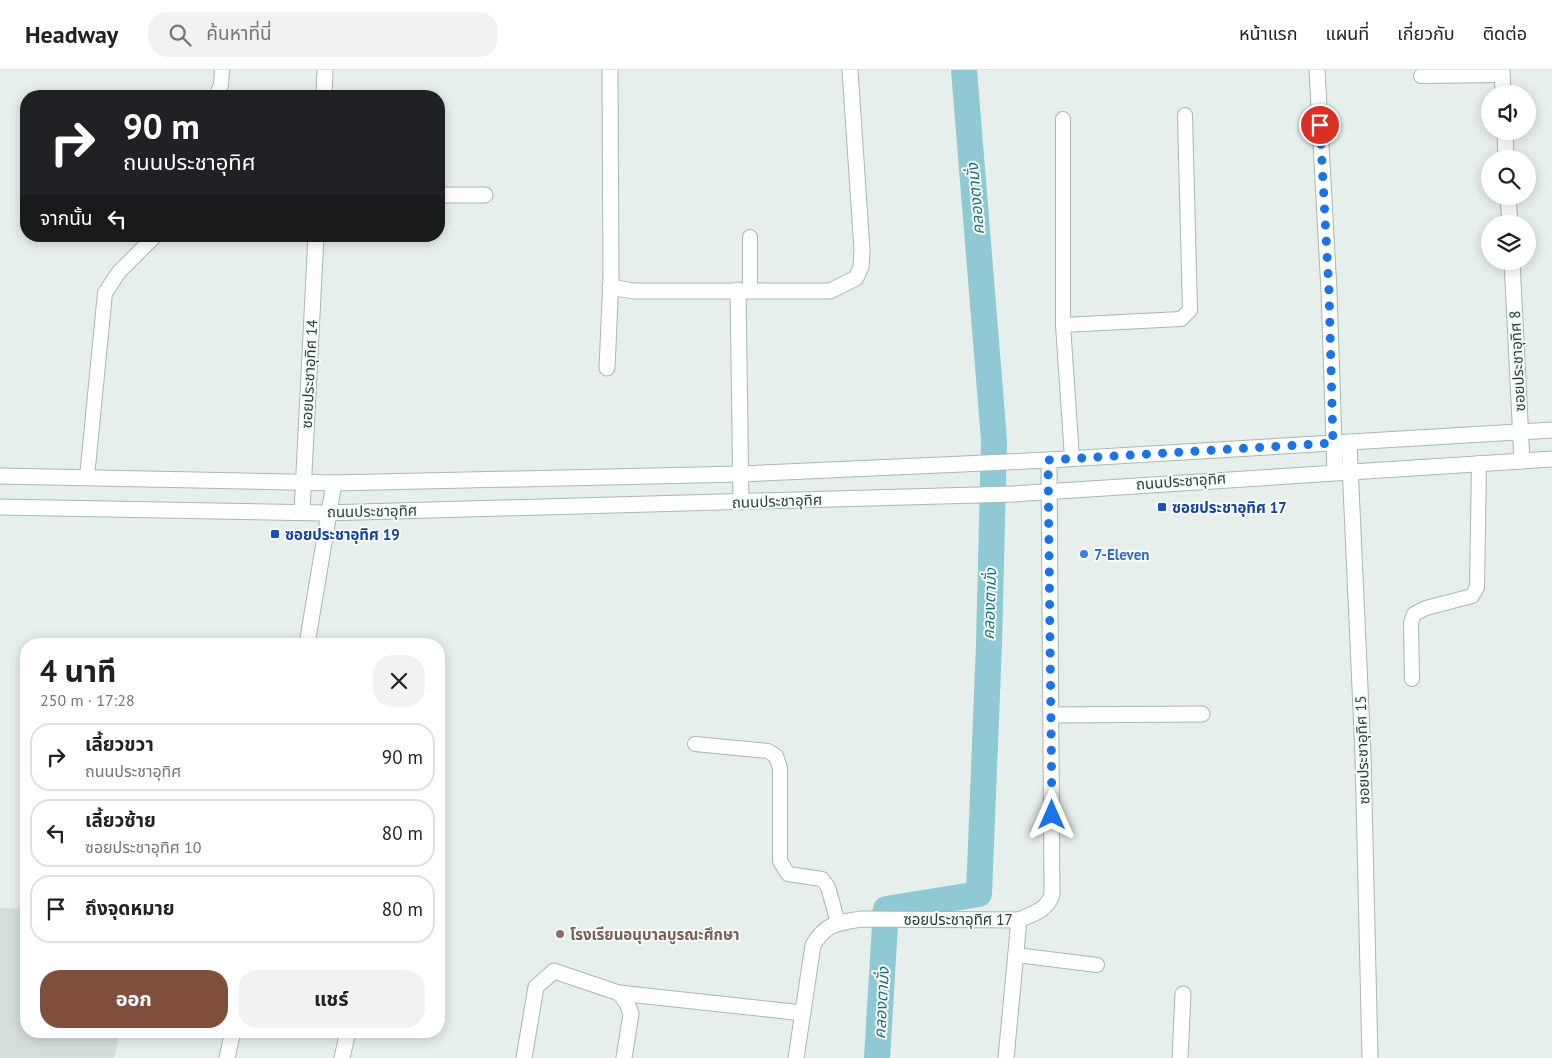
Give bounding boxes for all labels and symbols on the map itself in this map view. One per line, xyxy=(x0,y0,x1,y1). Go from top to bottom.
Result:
pin xyxy=(1299,104,1341,146)
water label: คลองตามั่ง xyxy=(962,161,988,236)
street label: ซอยประชาอุทิศ 8 xyxy=(1505,310,1529,412)
street label: ซอยประชาอุทิศ 14 xyxy=(297,319,321,429)
street label: ถนนประชาอุทิศ xyxy=(1135,468,1227,494)
street label: ถนนประชาอุทิศ xyxy=(731,490,823,512)
place label: ซอยประชาอุทิศ 17 xyxy=(1172,498,1287,517)
street label: ถนนประชาอุทิศ xyxy=(327,501,417,521)
marker: ซอยประชาอุทิศ 17 xyxy=(1156,501,1168,513)
place label: ซอยประชาอุทิศ 19 xyxy=(285,525,400,544)
marker: ซอยประชาอุทิศ 19 xyxy=(269,528,281,540)
place label: 7-Eleven xyxy=(1094,545,1149,564)
marker: 7-Eleven xyxy=(1078,548,1090,560)
water label: คลองตามั่ง xyxy=(978,566,1000,640)
street label: ซอยประชาอุทิศ 15 xyxy=(1351,695,1373,805)
position arrow xyxy=(1025,788,1077,840)
street label: ซอยประชาอุทิศ 17 xyxy=(903,910,1013,929)
place label: โรงเรียนอนุบาลบูรณะศึกษา xyxy=(570,925,740,945)
marker: โรงเรียนอนุบาลบูรณะศึกษา xyxy=(554,928,566,940)
water label: คลองตามั่ง xyxy=(869,965,893,1039)

